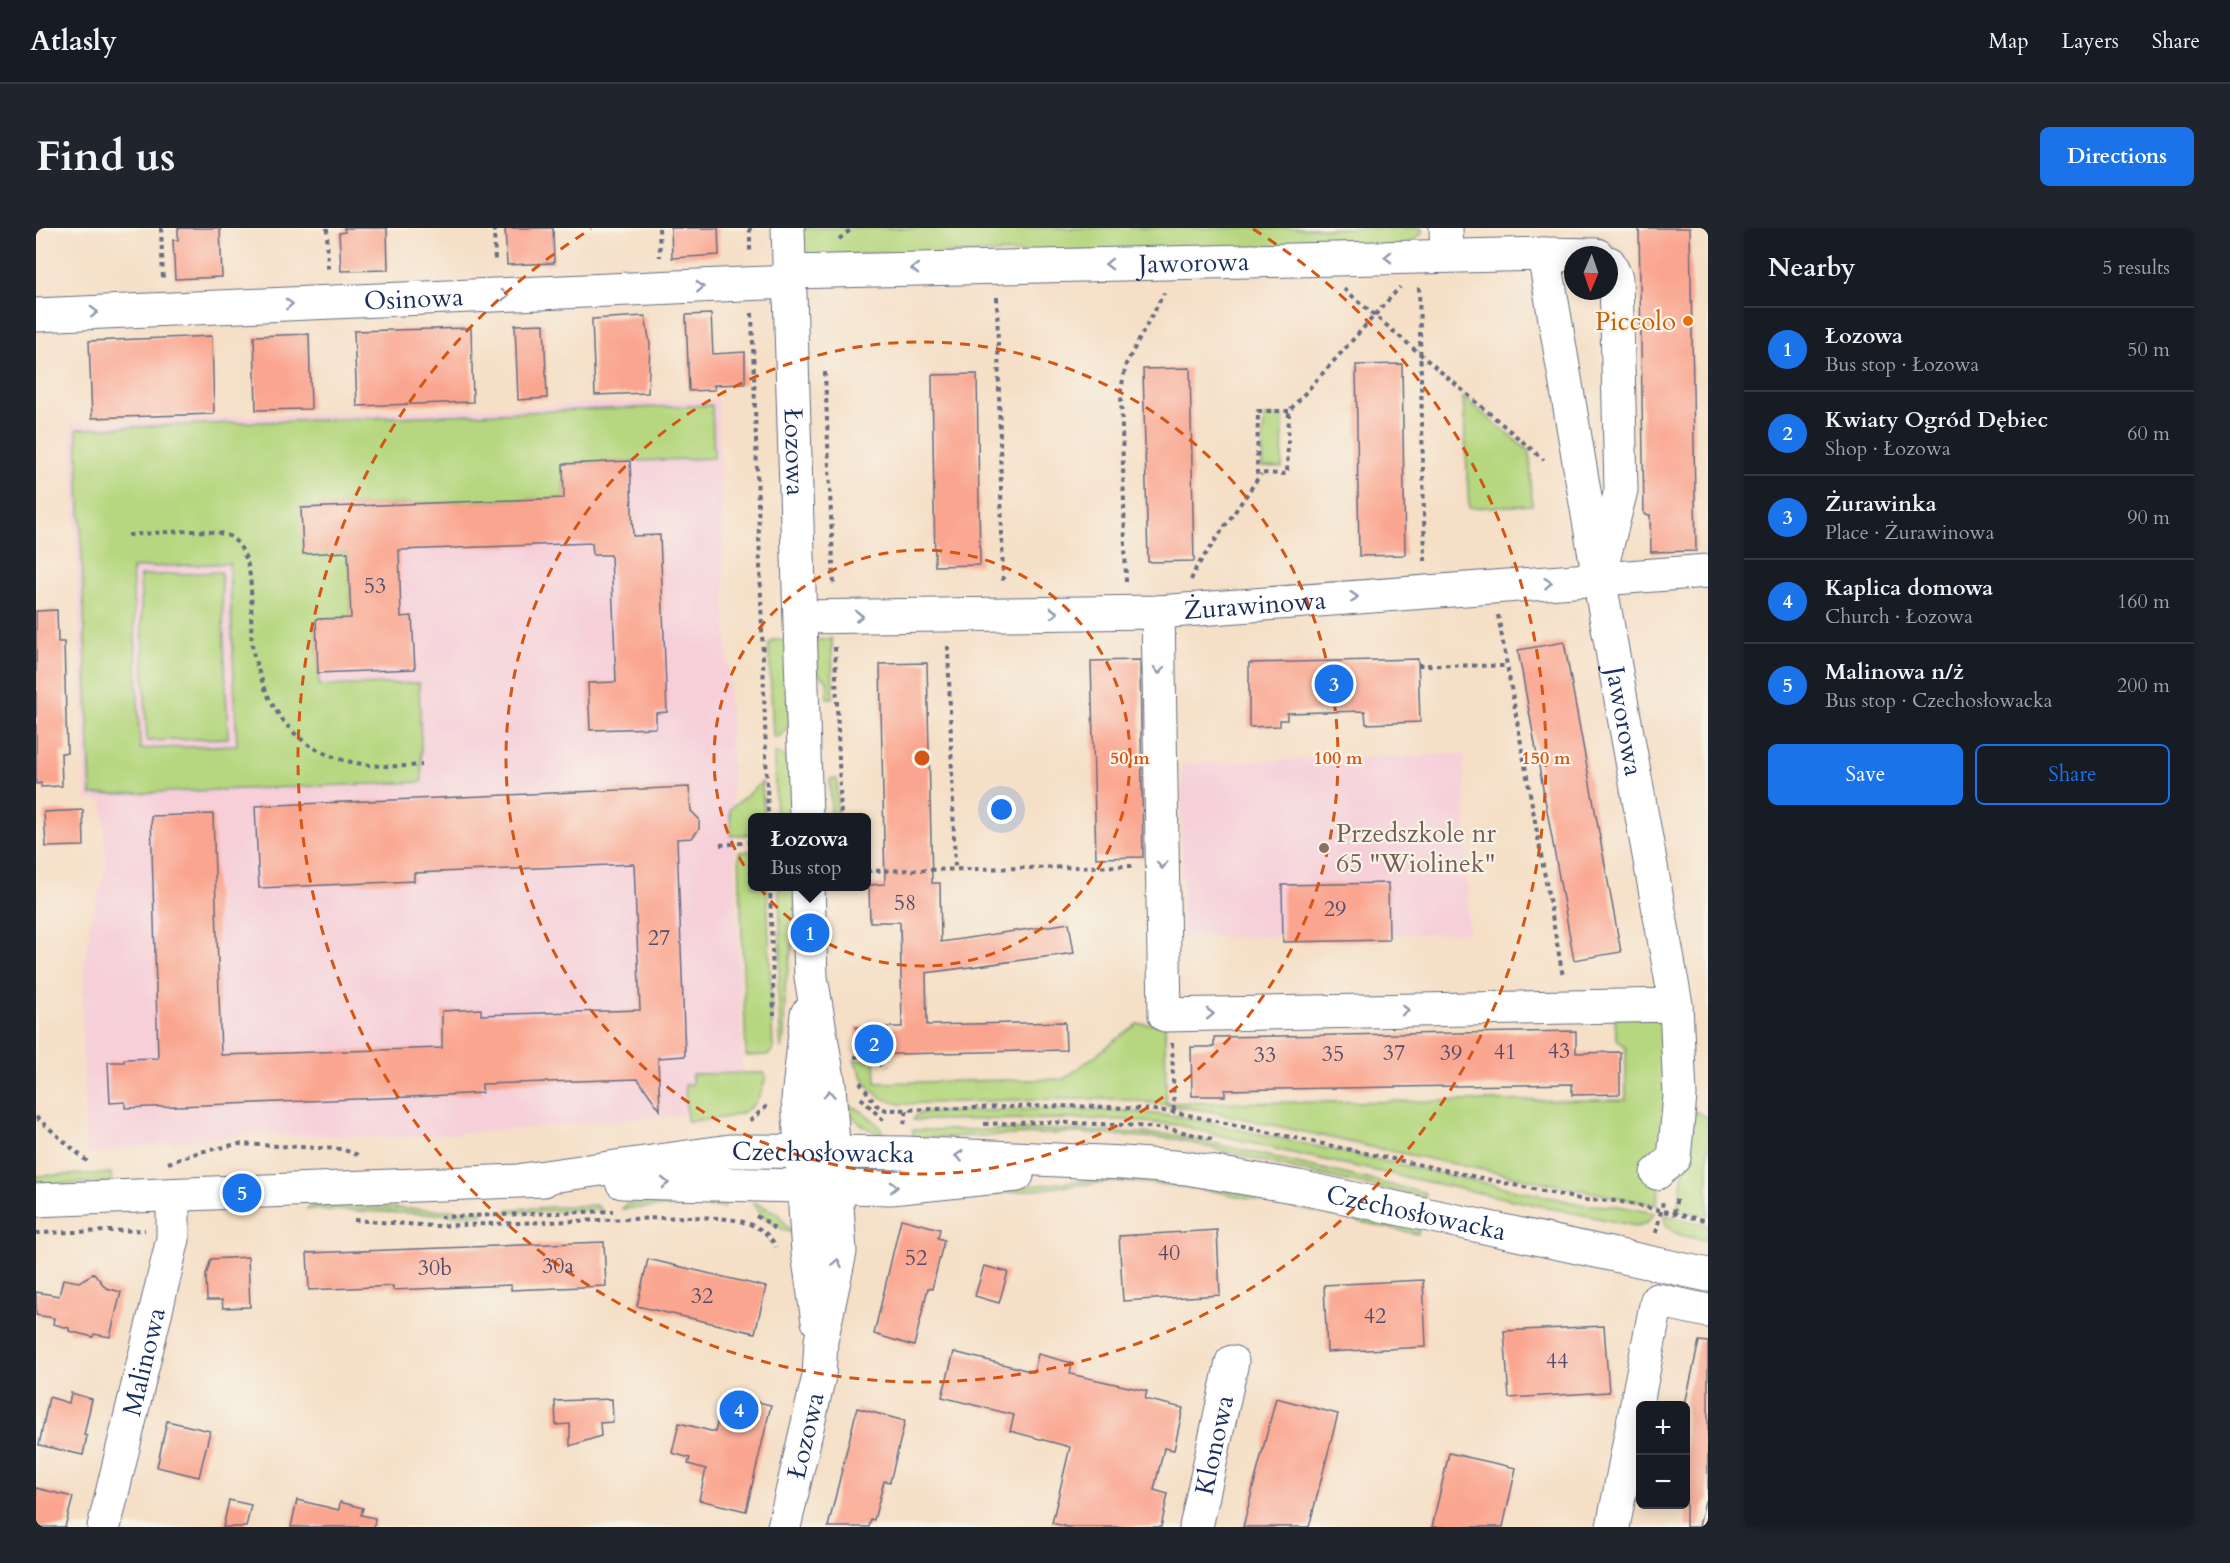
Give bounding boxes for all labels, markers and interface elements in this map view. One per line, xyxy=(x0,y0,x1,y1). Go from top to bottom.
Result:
text: Atlasly xyxy=(30,22,117,60)
text: Map xyxy=(1989,27,2029,56)
text: Layers xyxy=(2062,27,2119,56)
text: Share xyxy=(2152,27,2200,56)
button: Directions xyxy=(2040,127,2194,186)
text: Find us xyxy=(36,128,176,185)
street label: Jaworowa xyxy=(1134,244,1250,281)
north arrow xyxy=(1564,246,1618,300)
text: Nearby xyxy=(1768,250,1856,285)
one-way arrow xyxy=(1384,251,1393,263)
text: 5 results xyxy=(2102,254,2170,281)
one-way arrow xyxy=(1105,258,1114,271)
one-way arrow xyxy=(910,263,919,275)
street label: Osinowa xyxy=(363,279,464,318)
one-way arrow xyxy=(695,280,704,293)
one-way arrow xyxy=(501,289,510,302)
one-way arrow xyxy=(285,298,294,311)
place label: Piccolo xyxy=(1595,304,1676,339)
one-way arrow xyxy=(90,306,99,319)
marker: Piccolo xyxy=(1681,314,1695,328)
text: Łozowa xyxy=(1825,321,1903,351)
text: 1 xyxy=(1782,336,1793,363)
text: 50 m xyxy=(2127,336,2170,363)
text: Bus stop · Łozowa xyxy=(1825,351,1979,378)
text: Kwiaty Ogród Dębiec xyxy=(1825,405,2048,435)
street label: Łozowa xyxy=(776,408,814,496)
text: 2 xyxy=(1782,420,1793,447)
text: 60 m xyxy=(2127,420,2170,447)
text: Shop · Łozowa xyxy=(1825,435,1951,462)
text: Żurawinka xyxy=(1825,489,1937,519)
text: 3 xyxy=(1782,504,1793,531)
text: 90 m xyxy=(2127,504,2170,531)
text: Place · Żurawinowa xyxy=(1825,519,1994,546)
house number: 53 xyxy=(364,571,386,601)
text: Kaplica domowa xyxy=(1825,573,1993,603)
one-way arrow xyxy=(1544,577,1553,590)
street label: Żurawinowa xyxy=(1182,582,1327,628)
text: 4 xyxy=(1782,588,1793,615)
text: 160 m xyxy=(2117,588,2170,615)
one-way arrow xyxy=(1349,591,1358,604)
text: Church · Łozowa xyxy=(1825,603,1973,630)
one-way arrow xyxy=(1050,607,1059,619)
one-way arrow xyxy=(855,610,864,622)
text: Malinowa n/ż xyxy=(1825,657,1964,687)
street label: Jaworowa xyxy=(1597,660,1652,779)
pin: 3 xyxy=(1314,662,1354,706)
one-way arrow xyxy=(1153,666,1165,675)
text: 5 xyxy=(1782,672,1793,699)
text: 200 m xyxy=(2117,672,2170,699)
text: Bus stop · Czechosłowacka xyxy=(1825,687,2052,714)
button: Save xyxy=(1768,744,1963,805)
button: Share xyxy=(1975,744,2170,805)
text: 50 m xyxy=(1110,746,1150,771)
text: 100 m xyxy=(1313,746,1363,771)
text: 150 m xyxy=(1521,746,1571,771)
centre of rings xyxy=(912,748,932,768)
your location xyxy=(987,795,1016,824)
popup xyxy=(748,813,871,891)
place label: Przedszkole nr 65 "Wiolinek" xyxy=(1336,816,1497,881)
text: Łozowa xyxy=(771,824,848,854)
marker: Przedszkole nr 65 "Wiolinek" xyxy=(1317,841,1331,855)
text: Bus stop xyxy=(771,854,842,881)
one-way arrow xyxy=(1156,861,1169,870)
house number: 58 xyxy=(894,888,916,918)
house number: 29 xyxy=(1324,894,1346,924)
pin: 1 xyxy=(790,910,830,956)
house number: 27 xyxy=(648,923,670,953)
one-way arrow xyxy=(1401,1004,1410,1016)
one-way arrow xyxy=(1206,1008,1215,1020)
pin: 2 xyxy=(854,1022,894,1066)
house number: 43 xyxy=(1548,1036,1570,1066)
house number: 41 xyxy=(1494,1037,1516,1067)
house number: 37 xyxy=(1383,1038,1405,1068)
house number: 39 xyxy=(1440,1038,1462,1068)
house number: 35 xyxy=(1322,1039,1344,1069)
house number: 33 xyxy=(1254,1040,1276,1070)
one-way arrow xyxy=(823,1090,836,1099)
street label: Czechosłowacka xyxy=(732,1134,915,1171)
one-way arrow xyxy=(955,1149,964,1162)
pin: 5 xyxy=(222,1170,262,1216)
street label: Czechosłowacka xyxy=(1323,1176,1509,1249)
one-way arrow xyxy=(661,1177,670,1189)
one-way arrow xyxy=(889,1181,898,1194)
house number: 40 xyxy=(1158,1238,1180,1268)
house number: 52 xyxy=(905,1243,927,1273)
house number: 30a xyxy=(542,1251,575,1281)
house number: 30b xyxy=(418,1253,452,1283)
one-way arrow xyxy=(830,1258,843,1268)
house number: 32 xyxy=(691,1281,713,1311)
house number: 42 xyxy=(1364,1301,1386,1331)
street label: Malinowa xyxy=(114,1304,174,1420)
house number: 44 xyxy=(1546,1346,1568,1376)
pin: 4 xyxy=(720,1388,758,1432)
street label: Łozowa xyxy=(778,1389,832,1482)
street label: Klonowa xyxy=(1186,1392,1242,1498)
map controls xyxy=(1636,1401,1690,1509)
button: + xyxy=(1636,1401,1690,1455)
button: − xyxy=(1636,1455,1690,1509)

